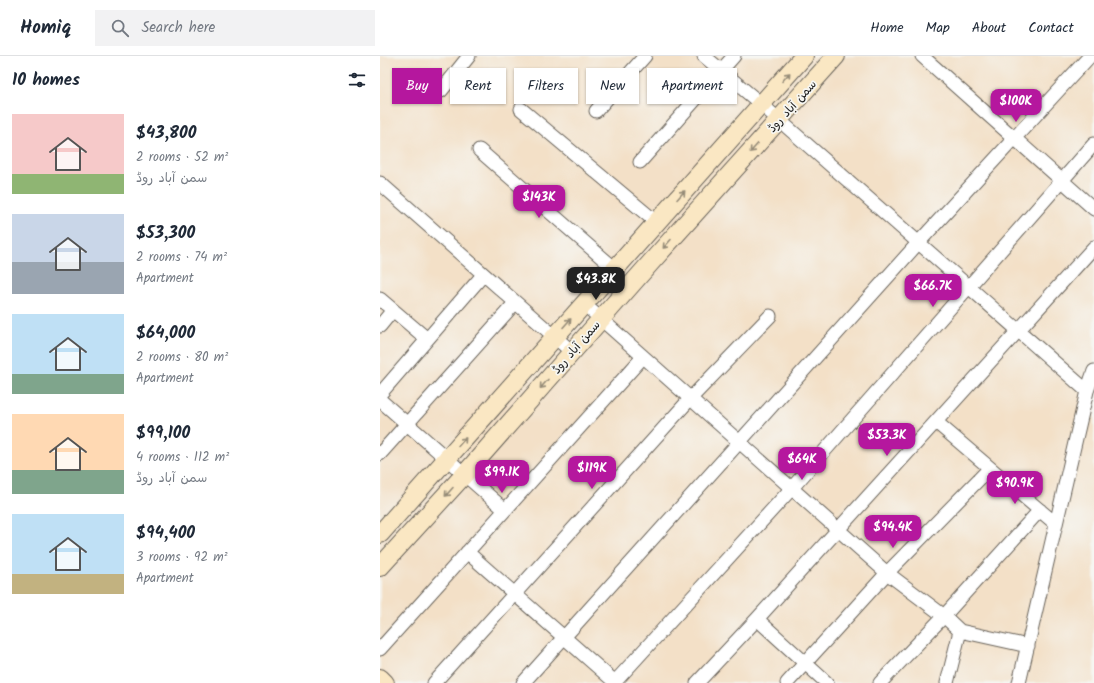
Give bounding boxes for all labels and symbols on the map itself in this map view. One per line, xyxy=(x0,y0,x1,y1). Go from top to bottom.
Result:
one-way arrow xyxy=(781,71,790,82)
street label: سمن آباد روڈ xyxy=(763,76,821,137)
pin: $100K xyxy=(988,89,1044,123)
one-way arrow xyxy=(750,142,759,152)
pin: $143K xyxy=(511,185,567,219)
one-way arrow xyxy=(676,190,685,200)
one-way arrow xyxy=(662,239,671,249)
pin: $43.8K xyxy=(563,267,629,301)
pin: $66.7K xyxy=(900,274,966,308)
street label: سمن آباد روڈ xyxy=(548,316,605,378)
one-way arrow xyxy=(562,318,571,329)
one-way arrow xyxy=(539,378,548,389)
pin: $53.3K xyxy=(854,423,920,457)
one-way arrow xyxy=(457,436,466,447)
pin: $64K xyxy=(778,447,826,481)
pin: $119K xyxy=(564,456,620,490)
pin: $99.1K xyxy=(469,460,535,494)
pin: $90.9K xyxy=(982,471,1048,505)
one-way arrow xyxy=(444,486,453,497)
pin: $94.4K xyxy=(860,515,926,549)

